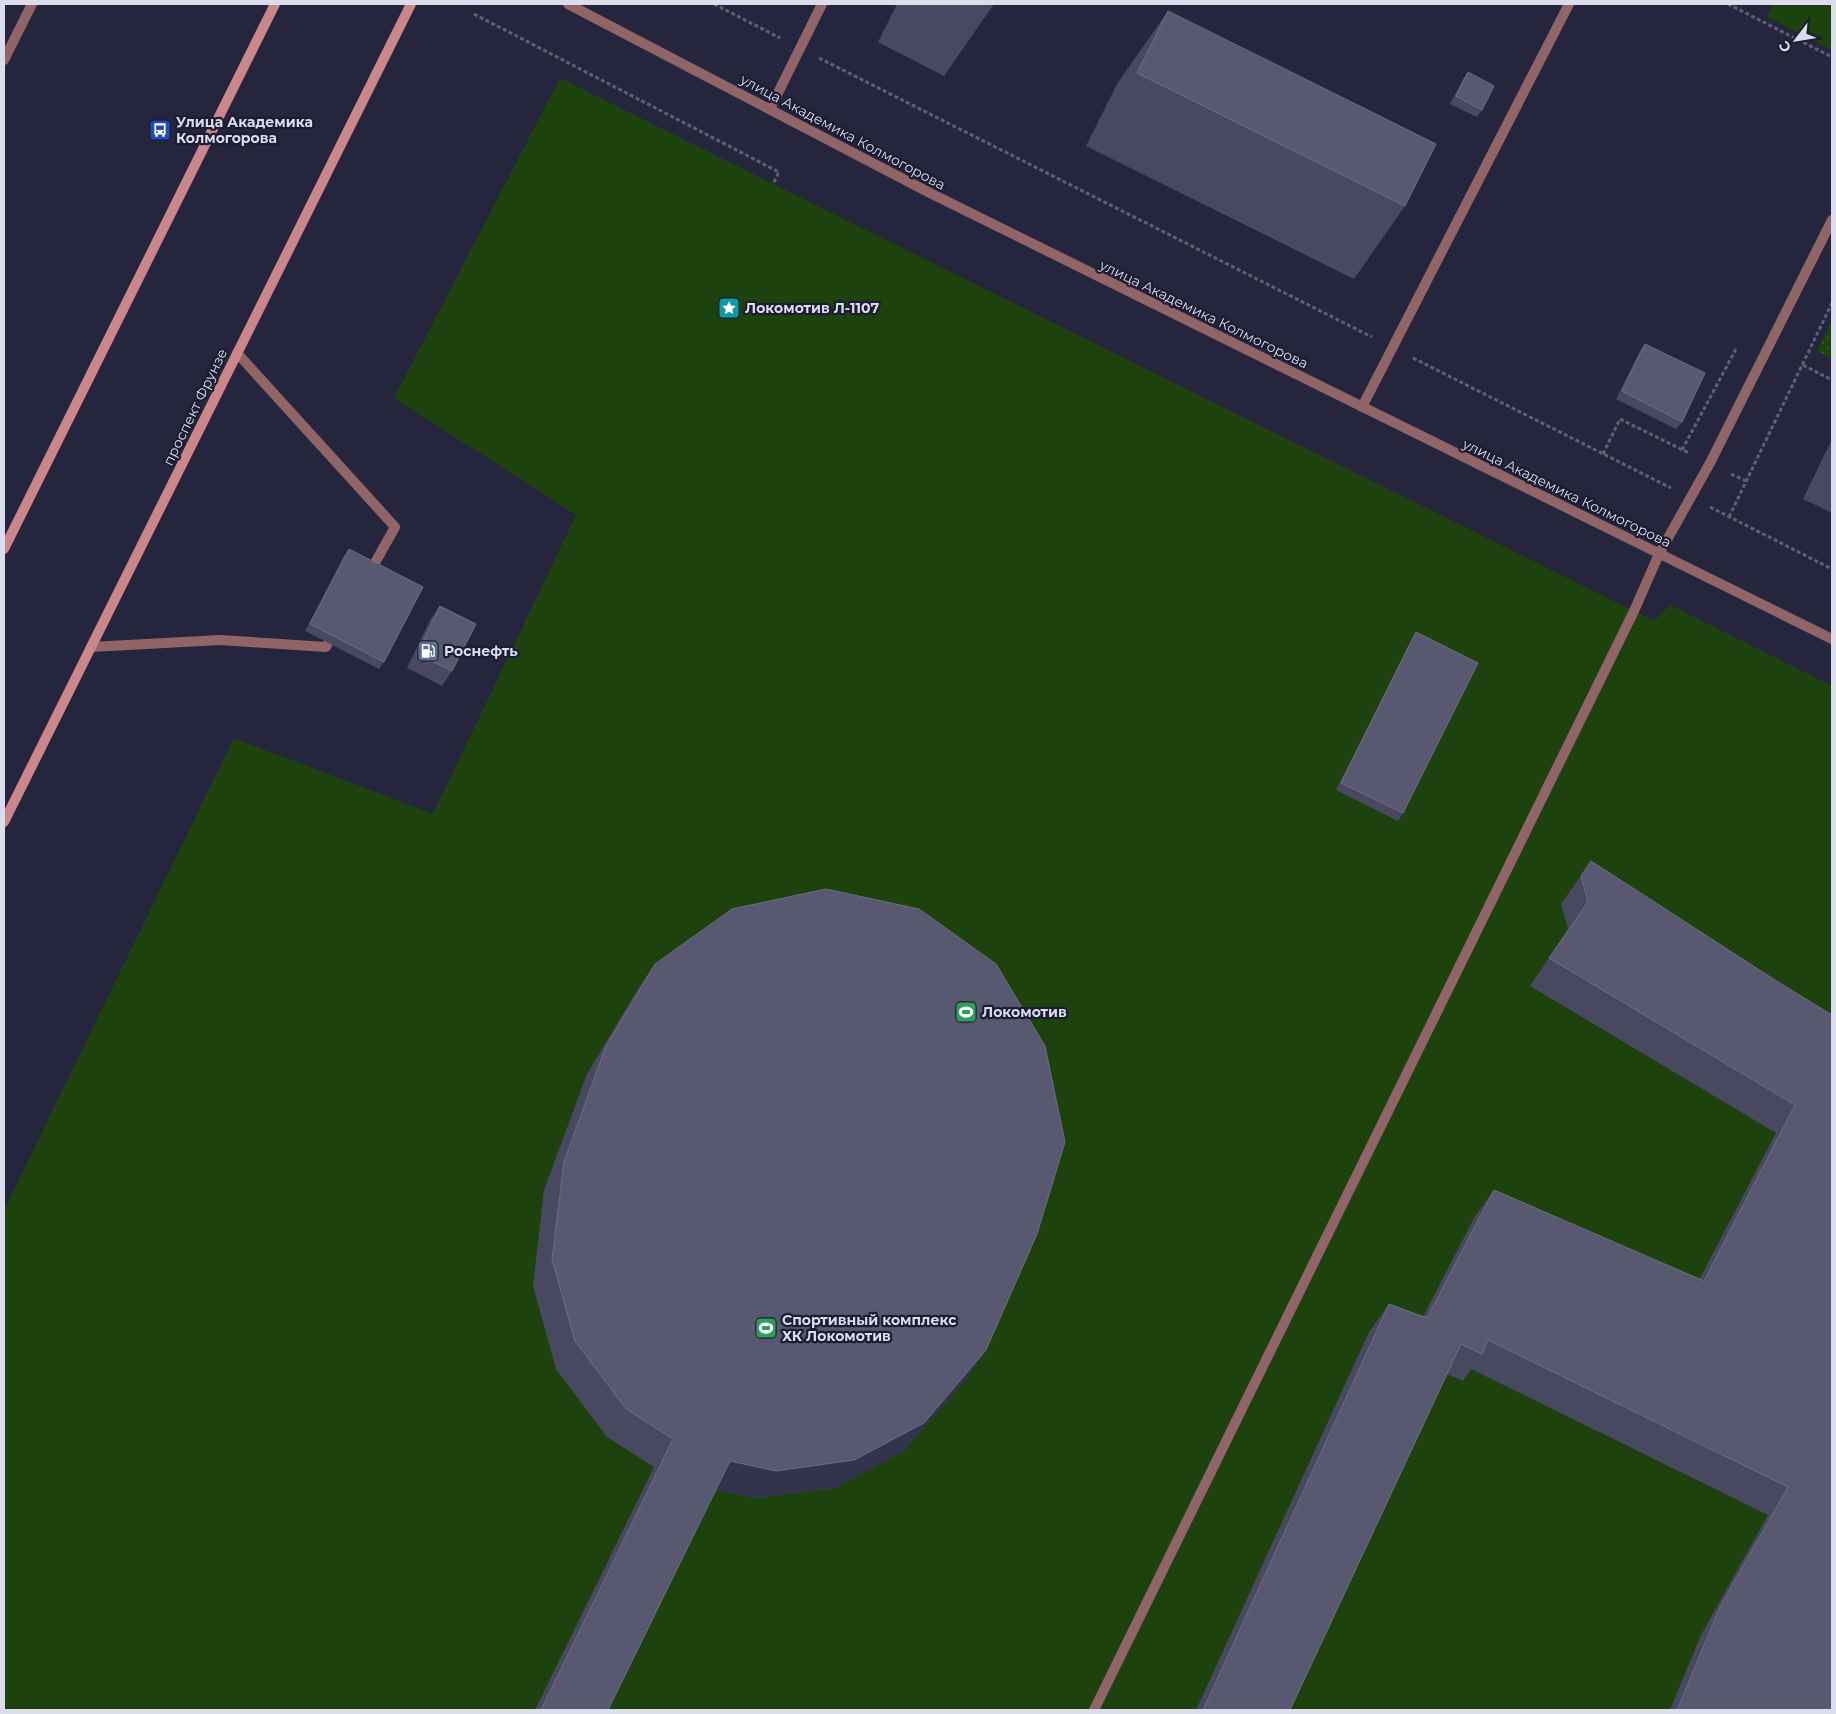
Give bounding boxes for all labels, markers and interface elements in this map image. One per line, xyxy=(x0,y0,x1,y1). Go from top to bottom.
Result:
north arrow xyxy=(1771,15,1821,65)
text: С xyxy=(1775,38,1795,56)
street label: улица Академика Колмогорова xyxy=(736,70,949,194)
place label: Улица Академика Колмогорова xyxy=(176,113,313,147)
bus stop icon: Улица Академика Колмогорова xyxy=(148,118,172,142)
street label: улица Академика Колмогорова xyxy=(1096,255,1311,372)
place icon: Локомотив Л-1107 xyxy=(717,296,741,320)
place label: Локомотив Л-1107 xyxy=(745,299,879,317)
street label: проспект Фрунзе xyxy=(159,346,231,468)
street label: улица Академика Колмогорова xyxy=(1459,434,1674,551)
fuel station icon: Роснефть xyxy=(416,639,440,663)
place label: Роснефть xyxy=(444,642,518,660)
sports icon: Локомотив xyxy=(954,1000,978,1024)
place label: Локомотив xyxy=(982,1003,1067,1021)
place label: Спортивный комплекс ХК Локомотив xyxy=(782,1311,957,1345)
sports icon: Спортивный комплекс ХК Локомотив xyxy=(754,1316,778,1340)

